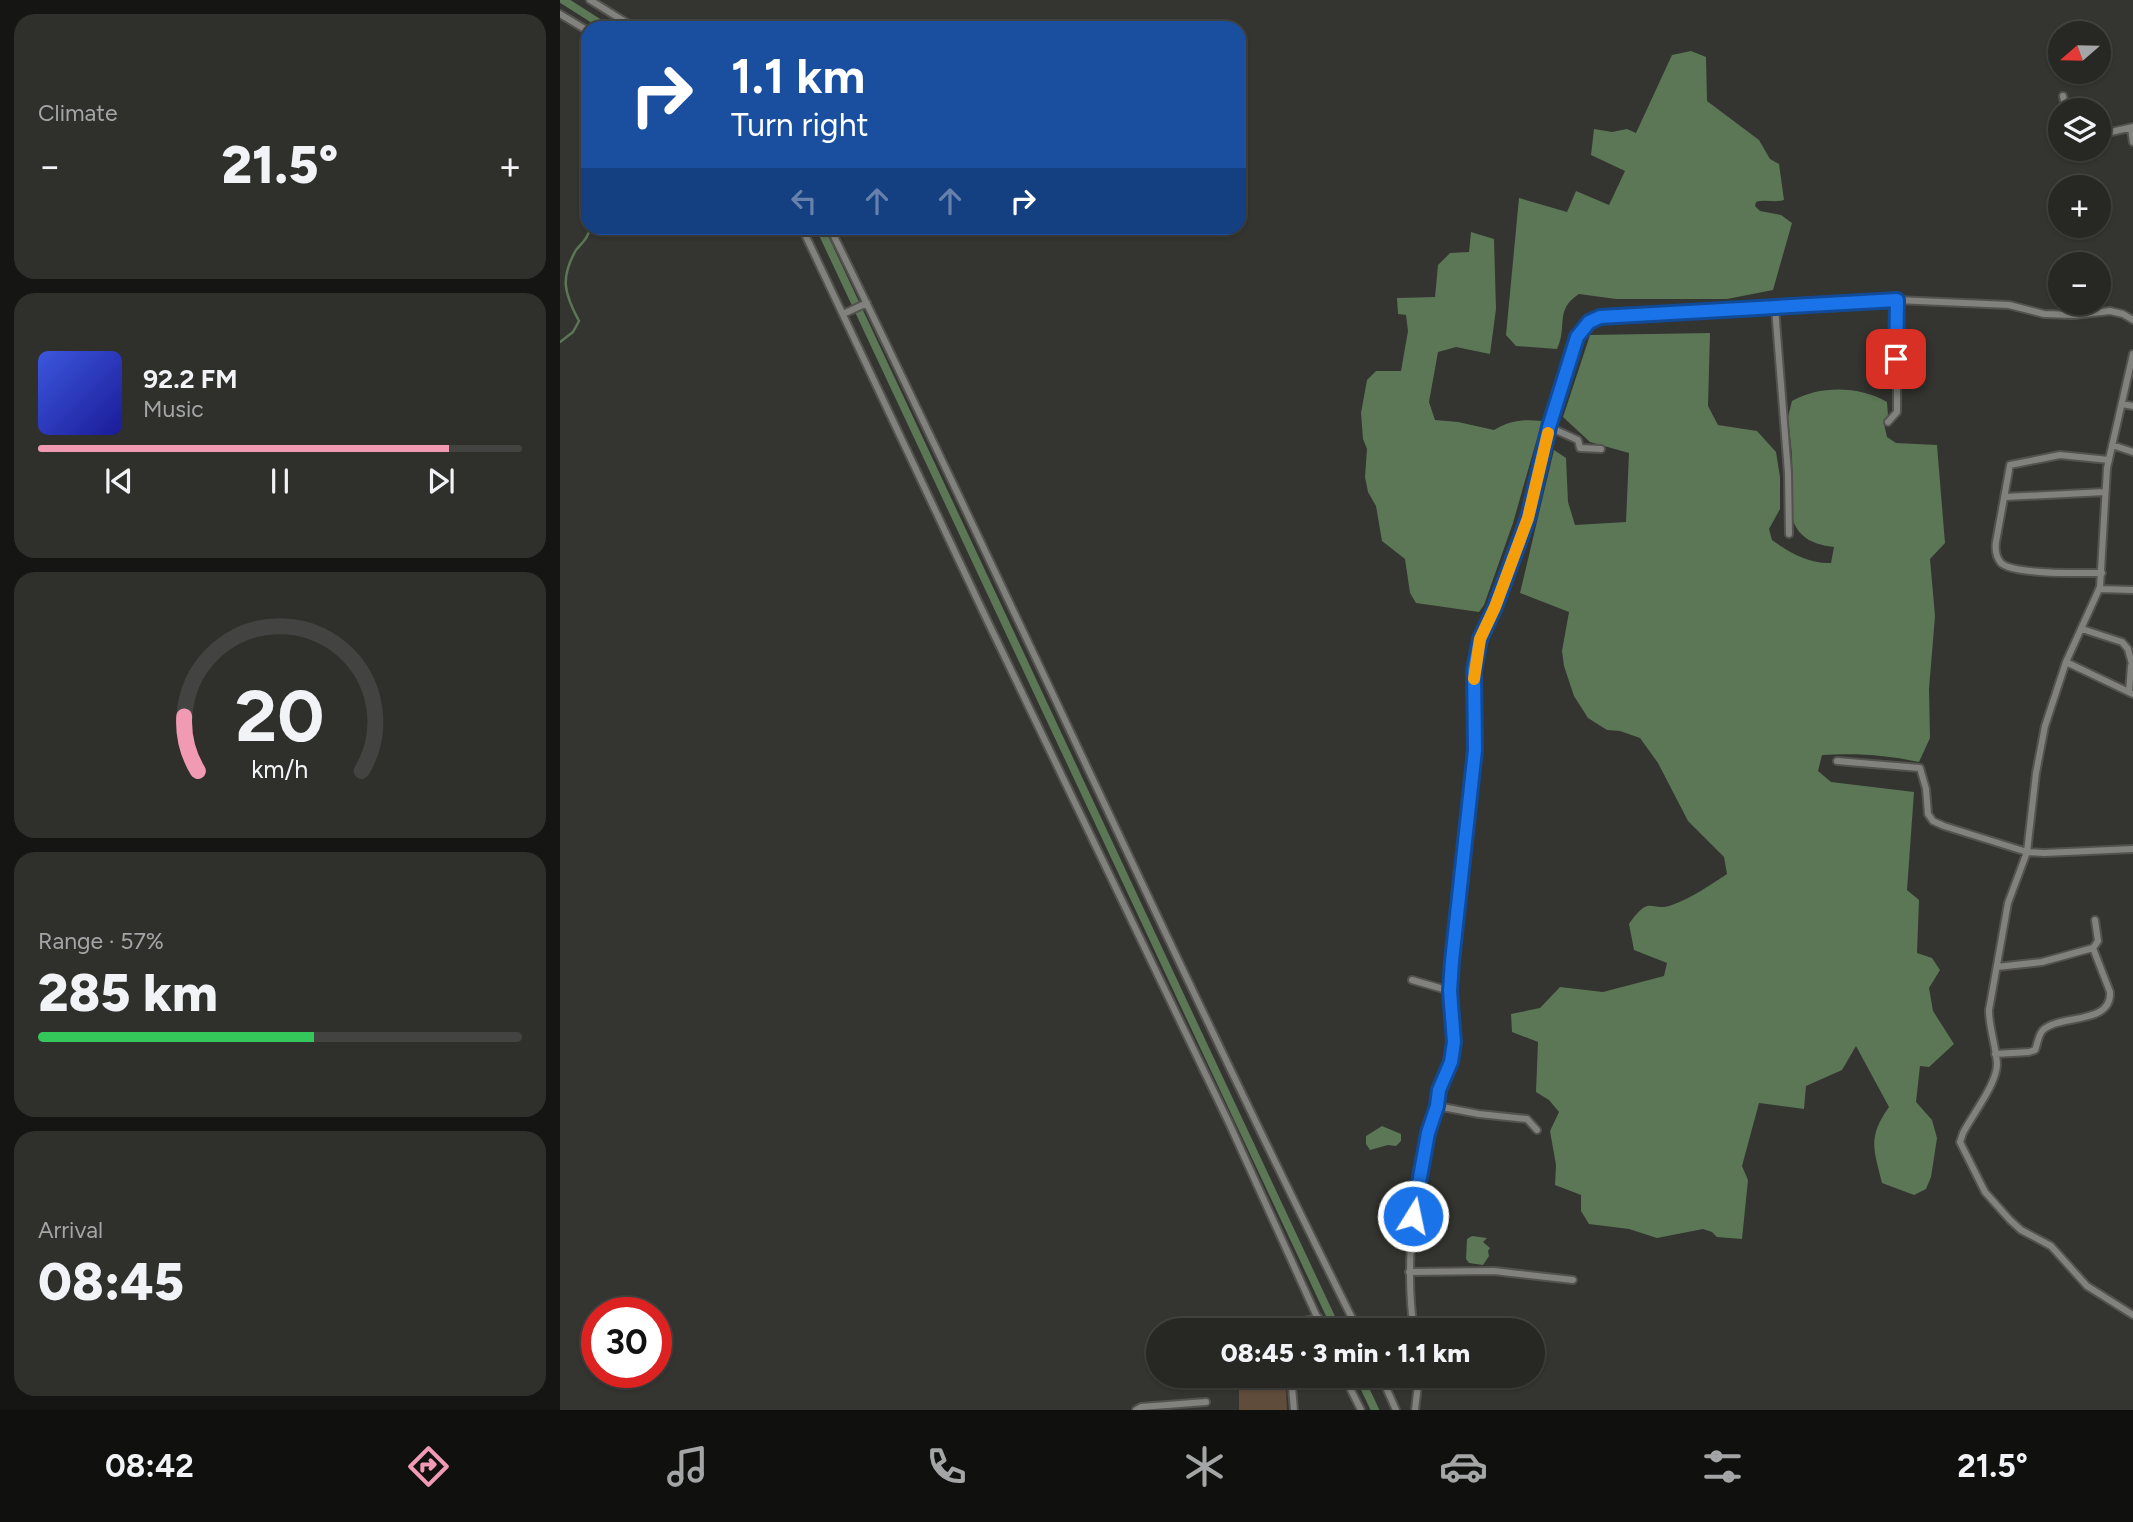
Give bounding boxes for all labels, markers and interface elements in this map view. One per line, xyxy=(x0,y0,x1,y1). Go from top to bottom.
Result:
north arrow xyxy=(2048,21,2110,84)
map controls xyxy=(2048,21,2111,315)
text: 1.1 km xyxy=(731,46,865,105)
icon: right xyxy=(616,49,707,140)
button: layers xyxy=(2048,98,2111,161)
text: Climate xyxy=(38,99,117,127)
text: Turn right xyxy=(731,106,869,144)
text: 21.5° xyxy=(222,134,338,196)
text: − xyxy=(38,143,62,189)
text: + xyxy=(498,143,522,189)
button: + xyxy=(2048,175,2111,238)
icon: left xyxy=(785,182,823,220)
icon: ahead xyxy=(858,182,896,220)
icon: ahead xyxy=(931,182,969,220)
icon: right xyxy=(1004,182,1042,220)
button: − xyxy=(2048,252,2111,315)
pin xyxy=(1866,329,1926,389)
icon: arrive xyxy=(1877,340,1915,378)
text: 92.2 FM xyxy=(143,363,238,395)
text: Music xyxy=(143,395,204,423)
icon: previous xyxy=(100,462,138,500)
icon: pause xyxy=(261,462,299,500)
icon: next xyxy=(422,462,460,500)
text: 20 xyxy=(235,672,325,759)
text: km/h xyxy=(251,754,309,784)
text: Range · 57% xyxy=(38,927,164,955)
text: 285 km xyxy=(38,962,218,1024)
position arrow xyxy=(1376,1179,1450,1253)
text: Arrival xyxy=(38,1216,103,1244)
text: 08:45 xyxy=(38,1251,184,1313)
speed limit sign: 30 xyxy=(581,1297,672,1388)
text: 08:45 · 3 min · 1.1 km xyxy=(1221,1337,1470,1369)
icon: directions xyxy=(404,1442,453,1491)
icon: music xyxy=(663,1442,712,1491)
icon: phone xyxy=(922,1442,971,1491)
icon: climate xyxy=(1180,1442,1229,1491)
icon: car xyxy=(1439,1442,1488,1491)
icon: filters xyxy=(1698,1442,1747,1491)
text: 08:42 xyxy=(105,1447,194,1485)
text: 21.5° xyxy=(1957,1447,2028,1485)

